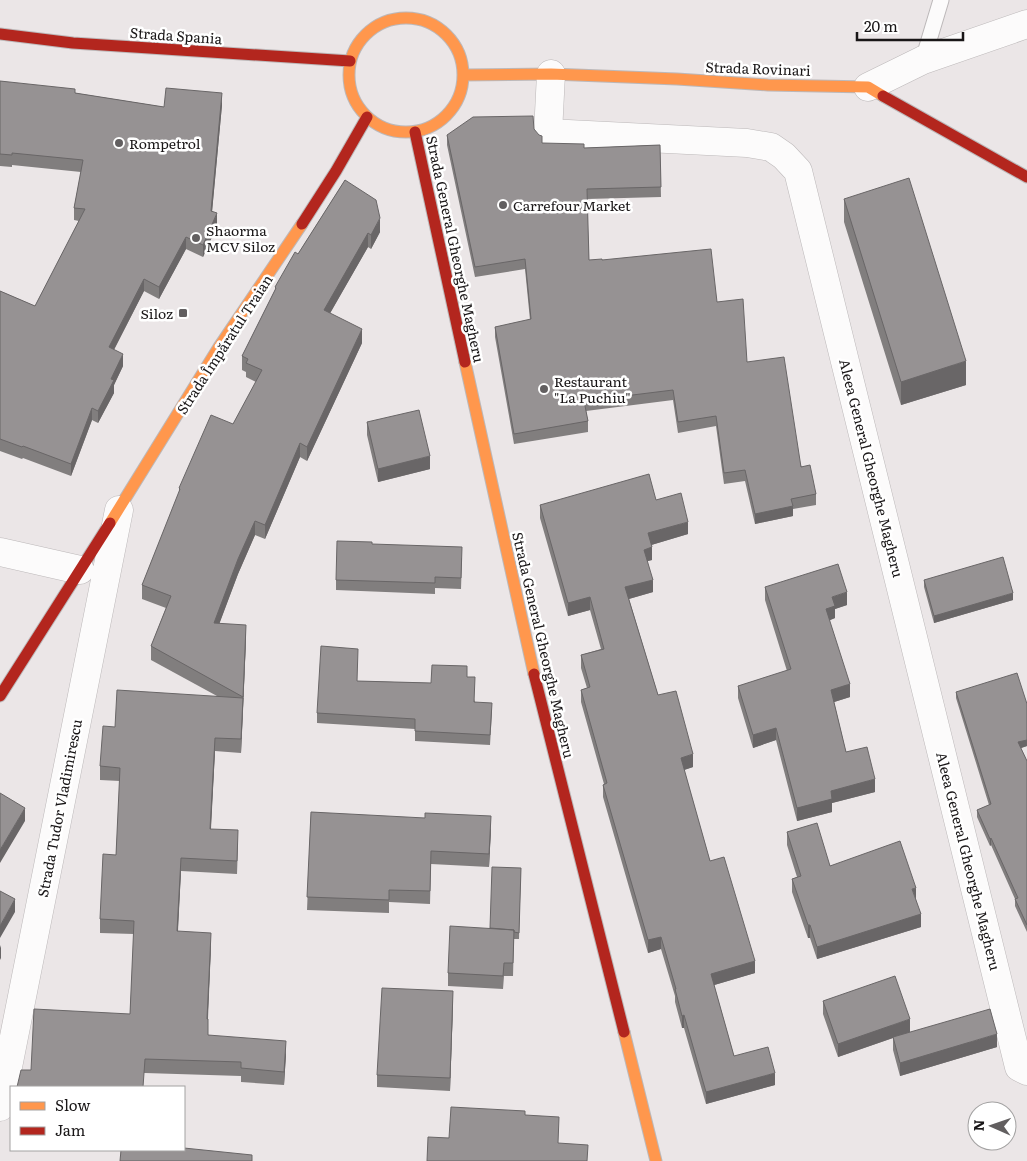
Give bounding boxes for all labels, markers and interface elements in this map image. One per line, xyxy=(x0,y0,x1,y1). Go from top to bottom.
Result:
scale bar xyxy=(857,10,963,42)
text: 20 m xyxy=(864,14,898,37)
street label: Strada Spania xyxy=(129,22,223,48)
street label: Strada Rovinari xyxy=(705,56,811,80)
place label: Rompetrol xyxy=(129,133,201,153)
street label: Strada General Gheorghe Magheru xyxy=(422,134,490,364)
marker: Rompetrol xyxy=(113,137,125,149)
place label: Carrefour Market xyxy=(513,195,631,215)
marker: Carrefour Market xyxy=(497,199,509,211)
place label: Shaorma MCV Siloz xyxy=(206,220,275,256)
marker: Shaorma MCV Siloz xyxy=(190,232,202,244)
street label: Strada Împăratul Traian xyxy=(171,270,277,418)
place label: Siloz xyxy=(140,303,173,323)
marker: Siloz xyxy=(177,307,189,319)
street label: Aleea General Gheorghe Magheru xyxy=(835,357,909,580)
place label: Restaurant "La Puchiu" xyxy=(554,371,631,407)
marker: Restaurant "La Puchiu" xyxy=(538,383,550,395)
street label: Strada General Gheorghe Magheru xyxy=(508,530,580,760)
street label: Strada Tudor Vladimirescu xyxy=(32,717,86,899)
street label: Aleea General Gheorghe Magheru xyxy=(932,750,1006,973)
legend xyxy=(10,1086,185,1151)
text: Slow xyxy=(55,1093,90,1116)
north arrow xyxy=(967,1101,1017,1151)
text: Jam xyxy=(55,1118,86,1141)
text: N xyxy=(968,1119,988,1132)

